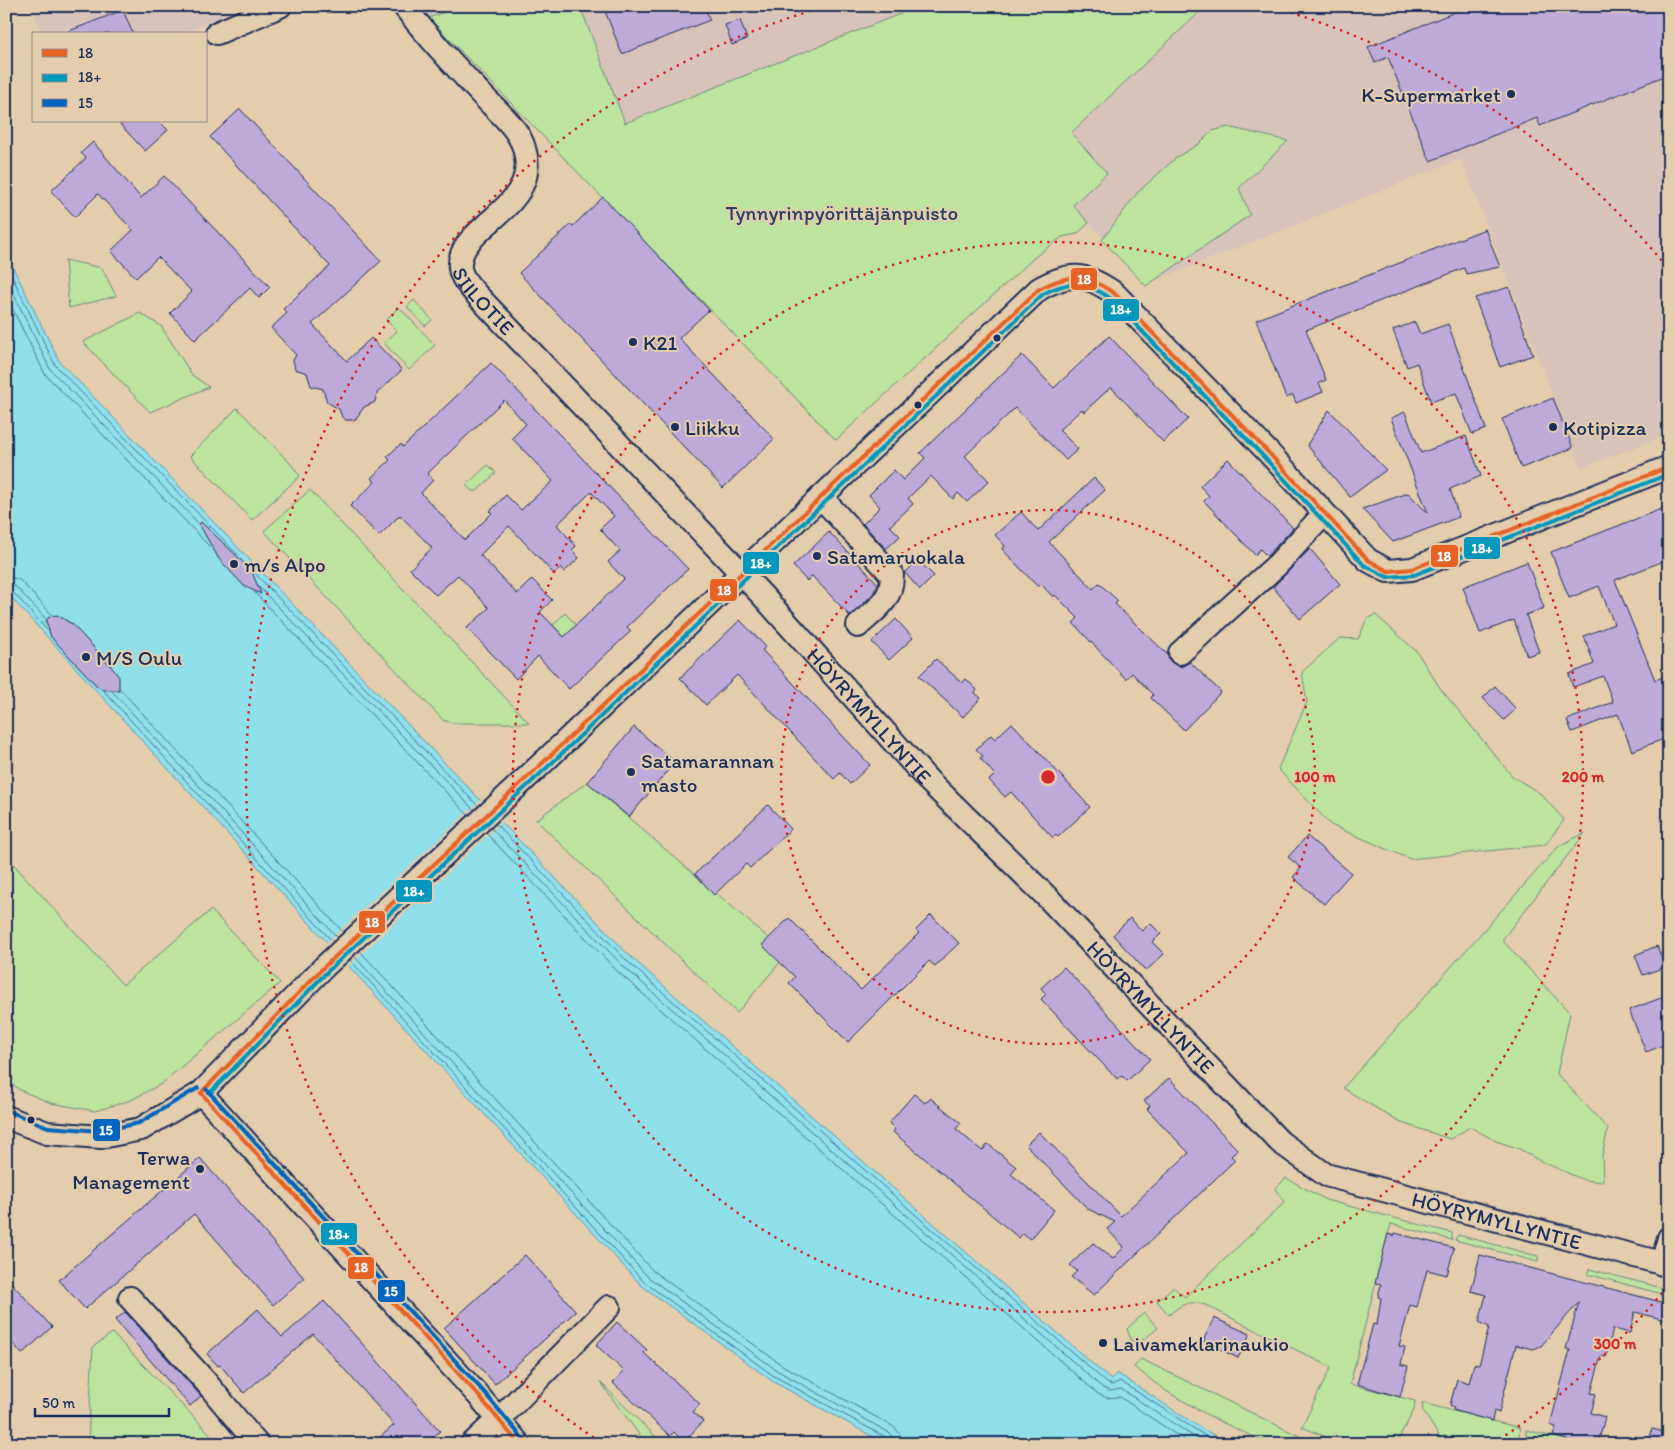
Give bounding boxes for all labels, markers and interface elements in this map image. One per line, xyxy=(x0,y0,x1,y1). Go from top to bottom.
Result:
legend xyxy=(32,32,208,122)
text: 18 xyxy=(78,44,93,62)
text: 18+ xyxy=(78,68,101,86)
place label: K-Supermarket xyxy=(1361,82,1501,107)
marker: K-Supermarket xyxy=(1505,88,1517,100)
text: 15 xyxy=(78,94,93,112)
park label: Tynnyrinpyörittäjänpuisto xyxy=(726,200,958,225)
street label: SIILOTIE xyxy=(448,264,520,340)
line badge: 18 xyxy=(1070,267,1098,291)
text: 18 xyxy=(1077,271,1091,288)
line badge: 18+ xyxy=(1102,298,1140,322)
text: 18+ xyxy=(1110,301,1132,318)
place label: K21 xyxy=(643,330,677,355)
unlabelled marker xyxy=(992,333,1002,343)
marker: K21 xyxy=(627,336,639,348)
unlabelled marker xyxy=(913,400,923,410)
place label: Liikku xyxy=(685,415,740,440)
place label: Kotipizza xyxy=(1563,415,1646,440)
marker: Liikku xyxy=(669,421,681,433)
marker: Kotipizza xyxy=(1547,421,1559,433)
line badge: 18+ xyxy=(1463,536,1501,560)
text: 18+ xyxy=(1471,540,1493,557)
place label: Satamaruokala xyxy=(827,544,965,569)
line badge: 18 xyxy=(1430,544,1459,568)
text: 18 xyxy=(1437,548,1451,565)
marker: Satamaruokala xyxy=(811,550,823,562)
line badge: 18+ xyxy=(742,551,780,575)
place label: m/s Alpo xyxy=(244,552,326,577)
text: 18+ xyxy=(750,555,772,572)
marker: m/s Alpo xyxy=(228,558,240,570)
line badge: 18 xyxy=(709,578,738,602)
text: 18 xyxy=(717,582,731,599)
street label: HÖYRYMYLLYNTIE xyxy=(802,642,938,789)
place label: M/S Oulu xyxy=(96,645,182,670)
marker: M/S Oulu xyxy=(80,651,92,663)
place label: Satamarannan masto xyxy=(641,748,774,797)
marker: Satamarannan masto xyxy=(625,766,637,778)
centre of rings xyxy=(1039,768,1057,786)
text: 100 m xyxy=(1294,768,1336,786)
text: 200 m xyxy=(1562,768,1605,786)
line badge: 18+ xyxy=(395,879,433,903)
text: 18+ xyxy=(403,883,425,900)
line badge: 18 xyxy=(358,910,386,934)
text: 18 xyxy=(365,914,379,931)
street label: HÖYRYMYLLYNTIE xyxy=(1082,935,1221,1079)
unlabelled marker xyxy=(26,1115,36,1125)
line badge: 15 xyxy=(92,1118,121,1142)
text: 15 xyxy=(99,1122,114,1139)
place label: Terwa Management xyxy=(72,1145,190,1194)
marker: Terwa Management xyxy=(194,1163,206,1175)
street label: HÖYRYMYLLYNTIE xyxy=(1409,1186,1584,1254)
line badge: 18+ xyxy=(320,1222,358,1246)
text: 18+ xyxy=(328,1226,350,1243)
line badge: 18 xyxy=(347,1256,375,1280)
text: 18 xyxy=(354,1259,368,1276)
line badge: 15 xyxy=(377,1279,406,1303)
text: 15 xyxy=(384,1283,399,1300)
place label: Laivameklarinaukio xyxy=(1113,1331,1289,1356)
text: 300 m xyxy=(1594,1335,1637,1353)
marker: Laivameklarinaukio xyxy=(1097,1337,1109,1349)
scale bar xyxy=(35,1385,169,1417)
text: 50 m xyxy=(42,1394,75,1412)

